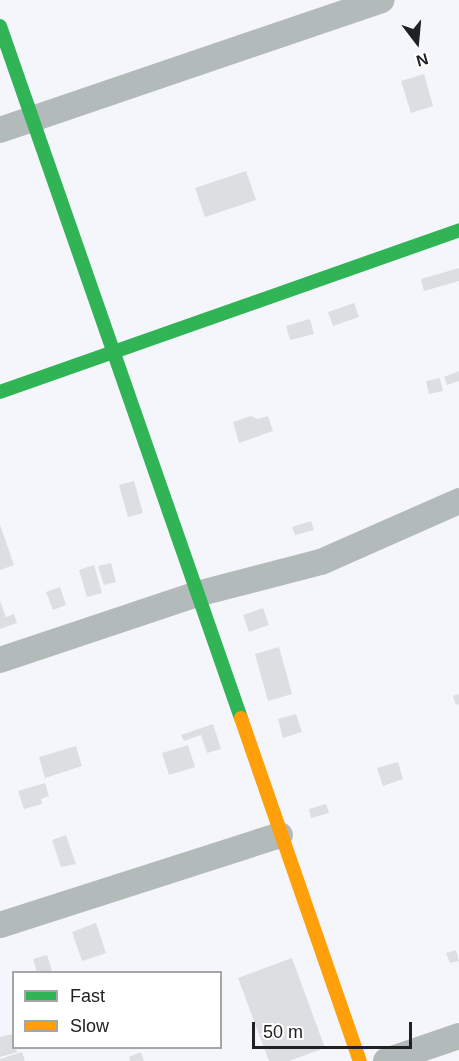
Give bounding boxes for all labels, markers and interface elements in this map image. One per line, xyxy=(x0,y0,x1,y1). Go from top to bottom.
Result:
north arrow xyxy=(387,12,447,72)
text: N xyxy=(414,50,430,70)
legend xyxy=(12,971,222,1049)
text: Fast xyxy=(70,986,105,1006)
scale bar xyxy=(255,1010,416,1048)
text: Slow xyxy=(70,1016,109,1036)
text: 50 m xyxy=(263,1022,303,1042)

